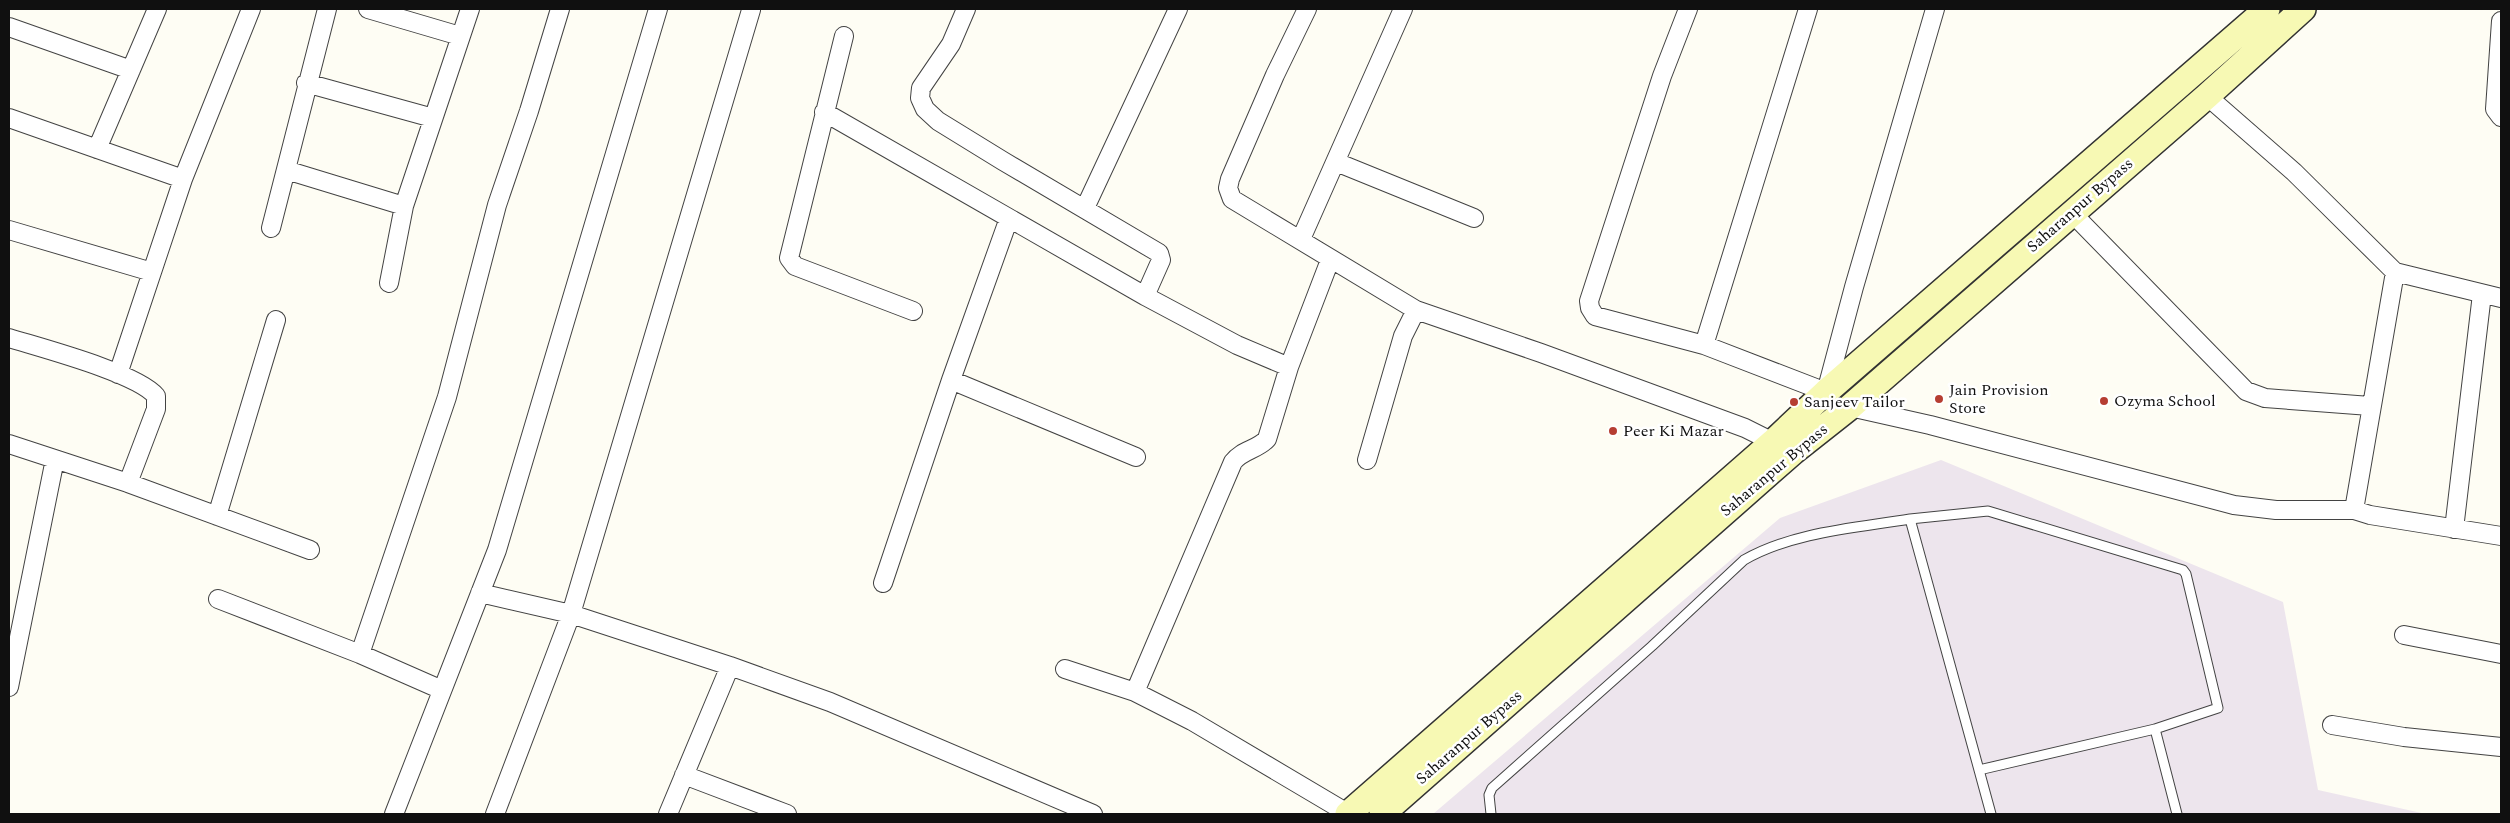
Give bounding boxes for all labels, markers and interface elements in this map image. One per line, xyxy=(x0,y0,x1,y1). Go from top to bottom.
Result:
street label: Saharanpur Bypass xyxy=(2021,152,2139,258)
place label: Jain Provision Store xyxy=(1949,378,2049,420)
place label: Ozyma School xyxy=(2114,389,2216,413)
place label: Sanjeev Tailor xyxy=(1804,390,1905,414)
marker: Jain Provision Store xyxy=(1933,393,1945,405)
marker: Ozyma School xyxy=(2098,395,2110,407)
marker: Sanjeev Tailor xyxy=(1788,396,1800,408)
street label: Saharanpur Bypass xyxy=(1715,418,1833,522)
place label: Peer Ki Mazar xyxy=(1623,419,1724,443)
marker: Peer Ki Mazar xyxy=(1607,425,1619,437)
street label: Saharanpur Bypass xyxy=(1410,684,1528,790)

